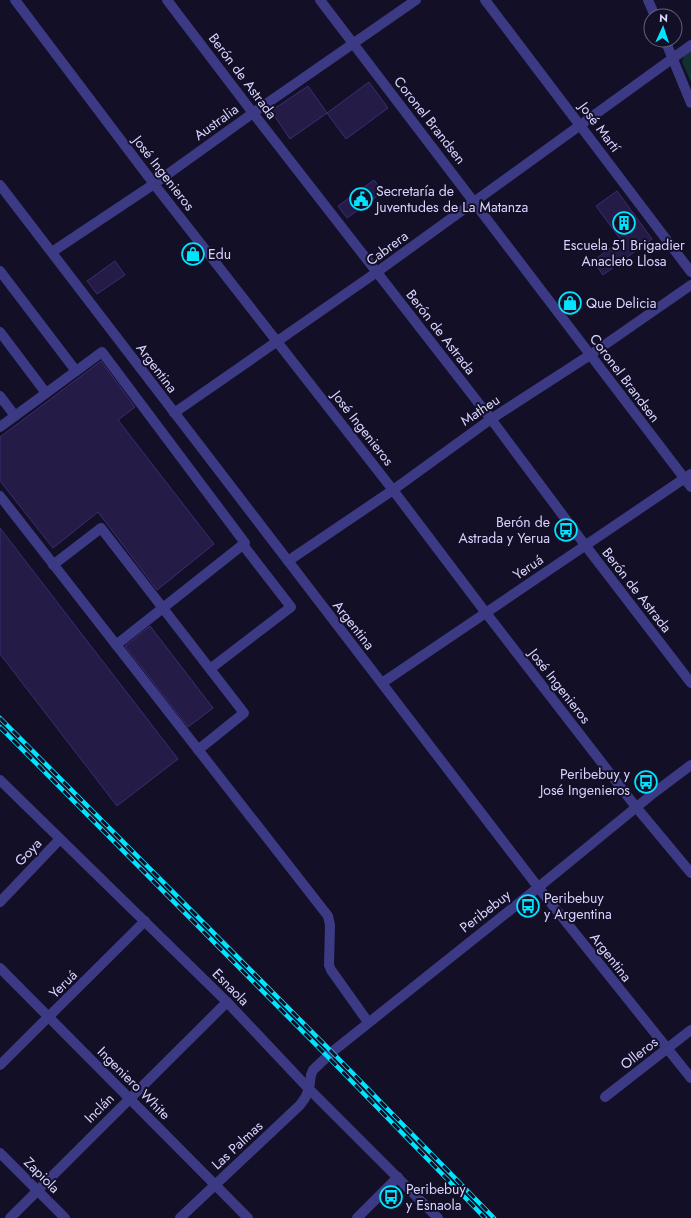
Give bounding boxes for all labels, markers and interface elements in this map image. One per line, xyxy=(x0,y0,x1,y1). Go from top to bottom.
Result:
north arrow xyxy=(643,8,683,48)
text: N xyxy=(659,10,668,26)
street label: Berón de Astrada xyxy=(204,29,282,123)
street label: Coronel Brandsen xyxy=(389,72,471,168)
street label: José Martí xyxy=(573,96,626,157)
street label: Australia xyxy=(190,99,242,145)
street label: José Ingenieros xyxy=(127,130,200,215)
place label: Secretaría de Juventudes de La Matanza xyxy=(374,181,528,217)
public building icon: Secretaría de Juventudes de La Matanza xyxy=(348,186,374,212)
building icon: Escuela 51 Brigadier Anacleto Llosa xyxy=(611,210,637,236)
street label: Cabrera xyxy=(362,226,412,270)
place label: Escuela 51 Brigadier Anacleto Llosa xyxy=(563,235,685,271)
shop icon: Edu xyxy=(180,241,206,267)
place label: Edu xyxy=(208,244,231,264)
street label: Berón de Astrada xyxy=(402,285,480,379)
shop icon: Que Delicia xyxy=(557,290,583,316)
place label: Que Delicia xyxy=(586,293,656,313)
street label: Coronel Brandsen xyxy=(585,330,665,426)
street label: Argentina xyxy=(132,339,182,397)
street label: José Ingenieros xyxy=(326,385,399,470)
street label: Matheu xyxy=(456,390,504,430)
place label: Berón de Astrada y Yerua xyxy=(458,512,550,548)
bus stop icon: Berón de Astrada y Yerua xyxy=(553,517,579,543)
street label: Berón de Astrada xyxy=(598,543,676,637)
street label: Yeruá xyxy=(509,550,547,584)
street label: Argentina xyxy=(328,596,380,654)
street label: José Ingenieros xyxy=(523,643,596,728)
place label: Peribebuy y José Ingenieros xyxy=(538,764,631,800)
bus stop icon: Peribebuy y José Ingenieros xyxy=(633,769,659,795)
street label: Goya xyxy=(10,834,46,870)
street label: Peribebuy xyxy=(455,884,515,937)
place label: Peribebuy y Argentina xyxy=(544,888,612,924)
bus stop icon: Peribebuy y Argentina xyxy=(515,893,541,919)
street label: Argentina xyxy=(585,928,637,986)
street label: Esnaola xyxy=(208,964,254,1010)
street label: Yeruá xyxy=(44,965,82,1003)
street label: Olleros xyxy=(616,1032,662,1074)
street label: Ingeniero White xyxy=(93,1042,175,1124)
street label: Inclán xyxy=(80,1089,118,1127)
street label: Las Palmas xyxy=(207,1116,267,1174)
street label: Zapiola xyxy=(20,1153,64,1197)
place label: Peribebuy y Esnaola xyxy=(406,1179,466,1215)
bus stop icon: Peribebuy y Esnaola xyxy=(378,1184,404,1210)

